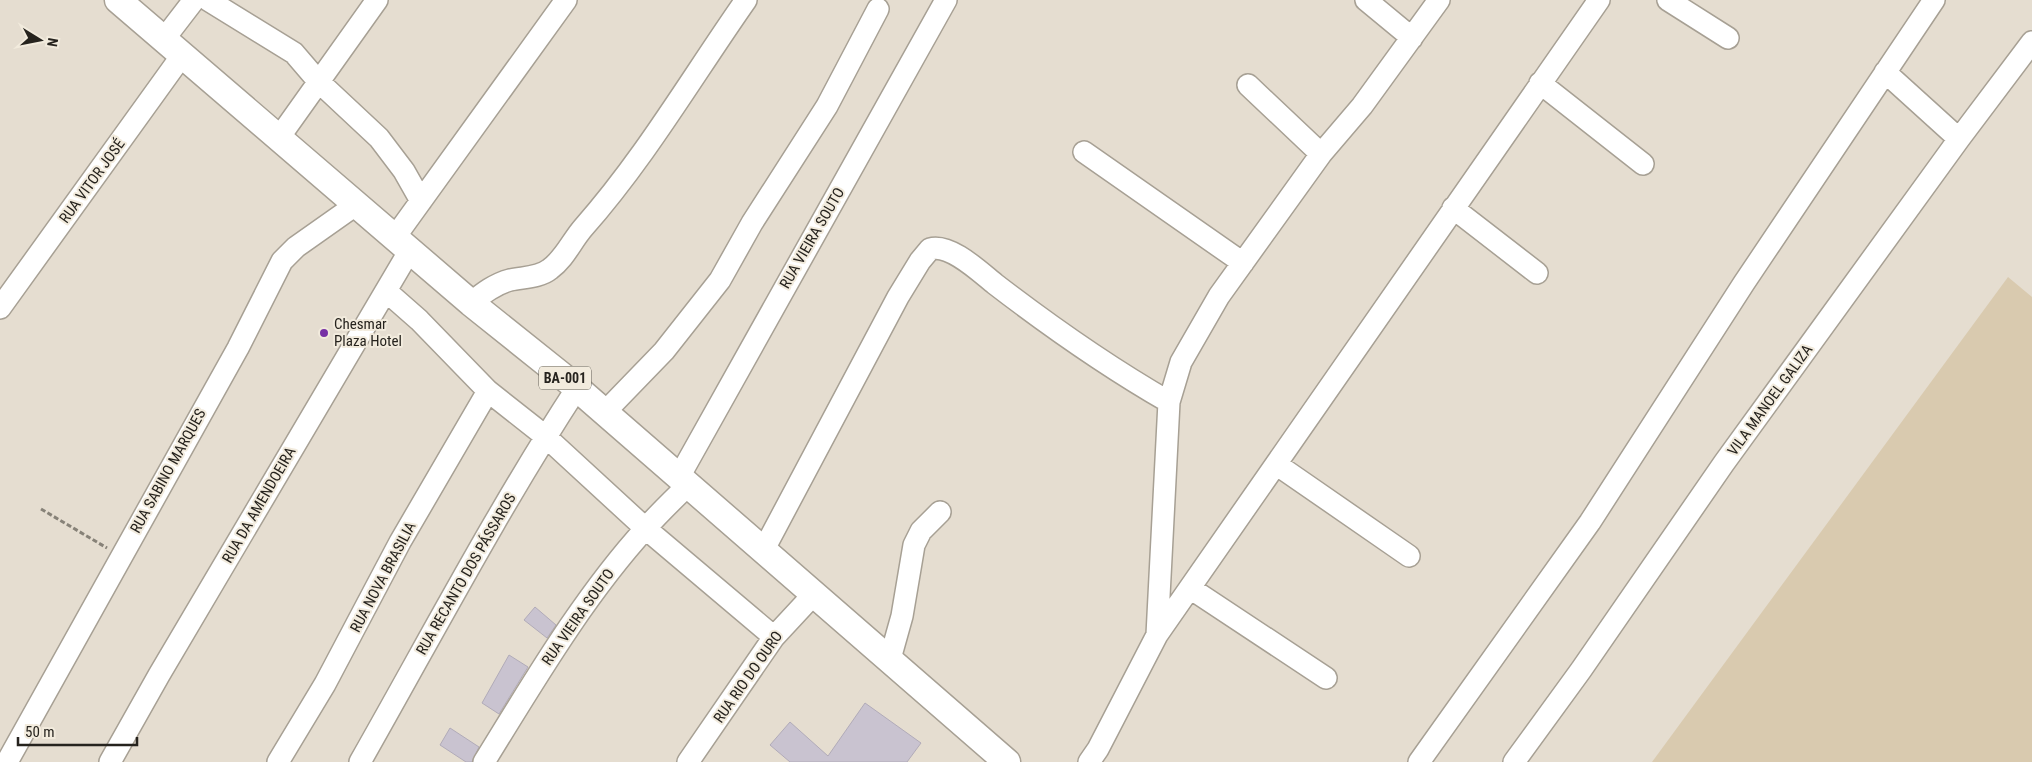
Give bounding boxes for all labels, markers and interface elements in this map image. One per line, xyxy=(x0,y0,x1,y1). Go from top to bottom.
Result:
north arrow xyxy=(15,15,65,65)
text: N xyxy=(44,37,61,48)
street label: RUA VITOR JOSÉ xyxy=(55,135,129,227)
street label: RUA VIEIRA SOUTO xyxy=(776,184,848,292)
place label: Chesmar Plaza Hotel xyxy=(334,315,402,350)
marker: Chesmar Plaza Hotel xyxy=(318,327,330,339)
street label: VILA MANOEL GALIZA xyxy=(1724,341,1817,459)
road number: BA-001 xyxy=(539,366,591,389)
street label: RUA SABINO MARQUES xyxy=(126,406,210,536)
street label: RUA DA AMENDOEIRA xyxy=(218,444,300,566)
street label: RUA RECANTO DOS PÁSSAROS xyxy=(412,490,520,658)
street label: RUA NOVA BRASILIA xyxy=(346,518,420,635)
street label: RUA VIEIRA SOUTO xyxy=(538,565,618,669)
street label: RUA RIO DO OURO xyxy=(710,628,786,726)
scale bar xyxy=(18,714,136,746)
text: 50 m xyxy=(25,723,55,741)

